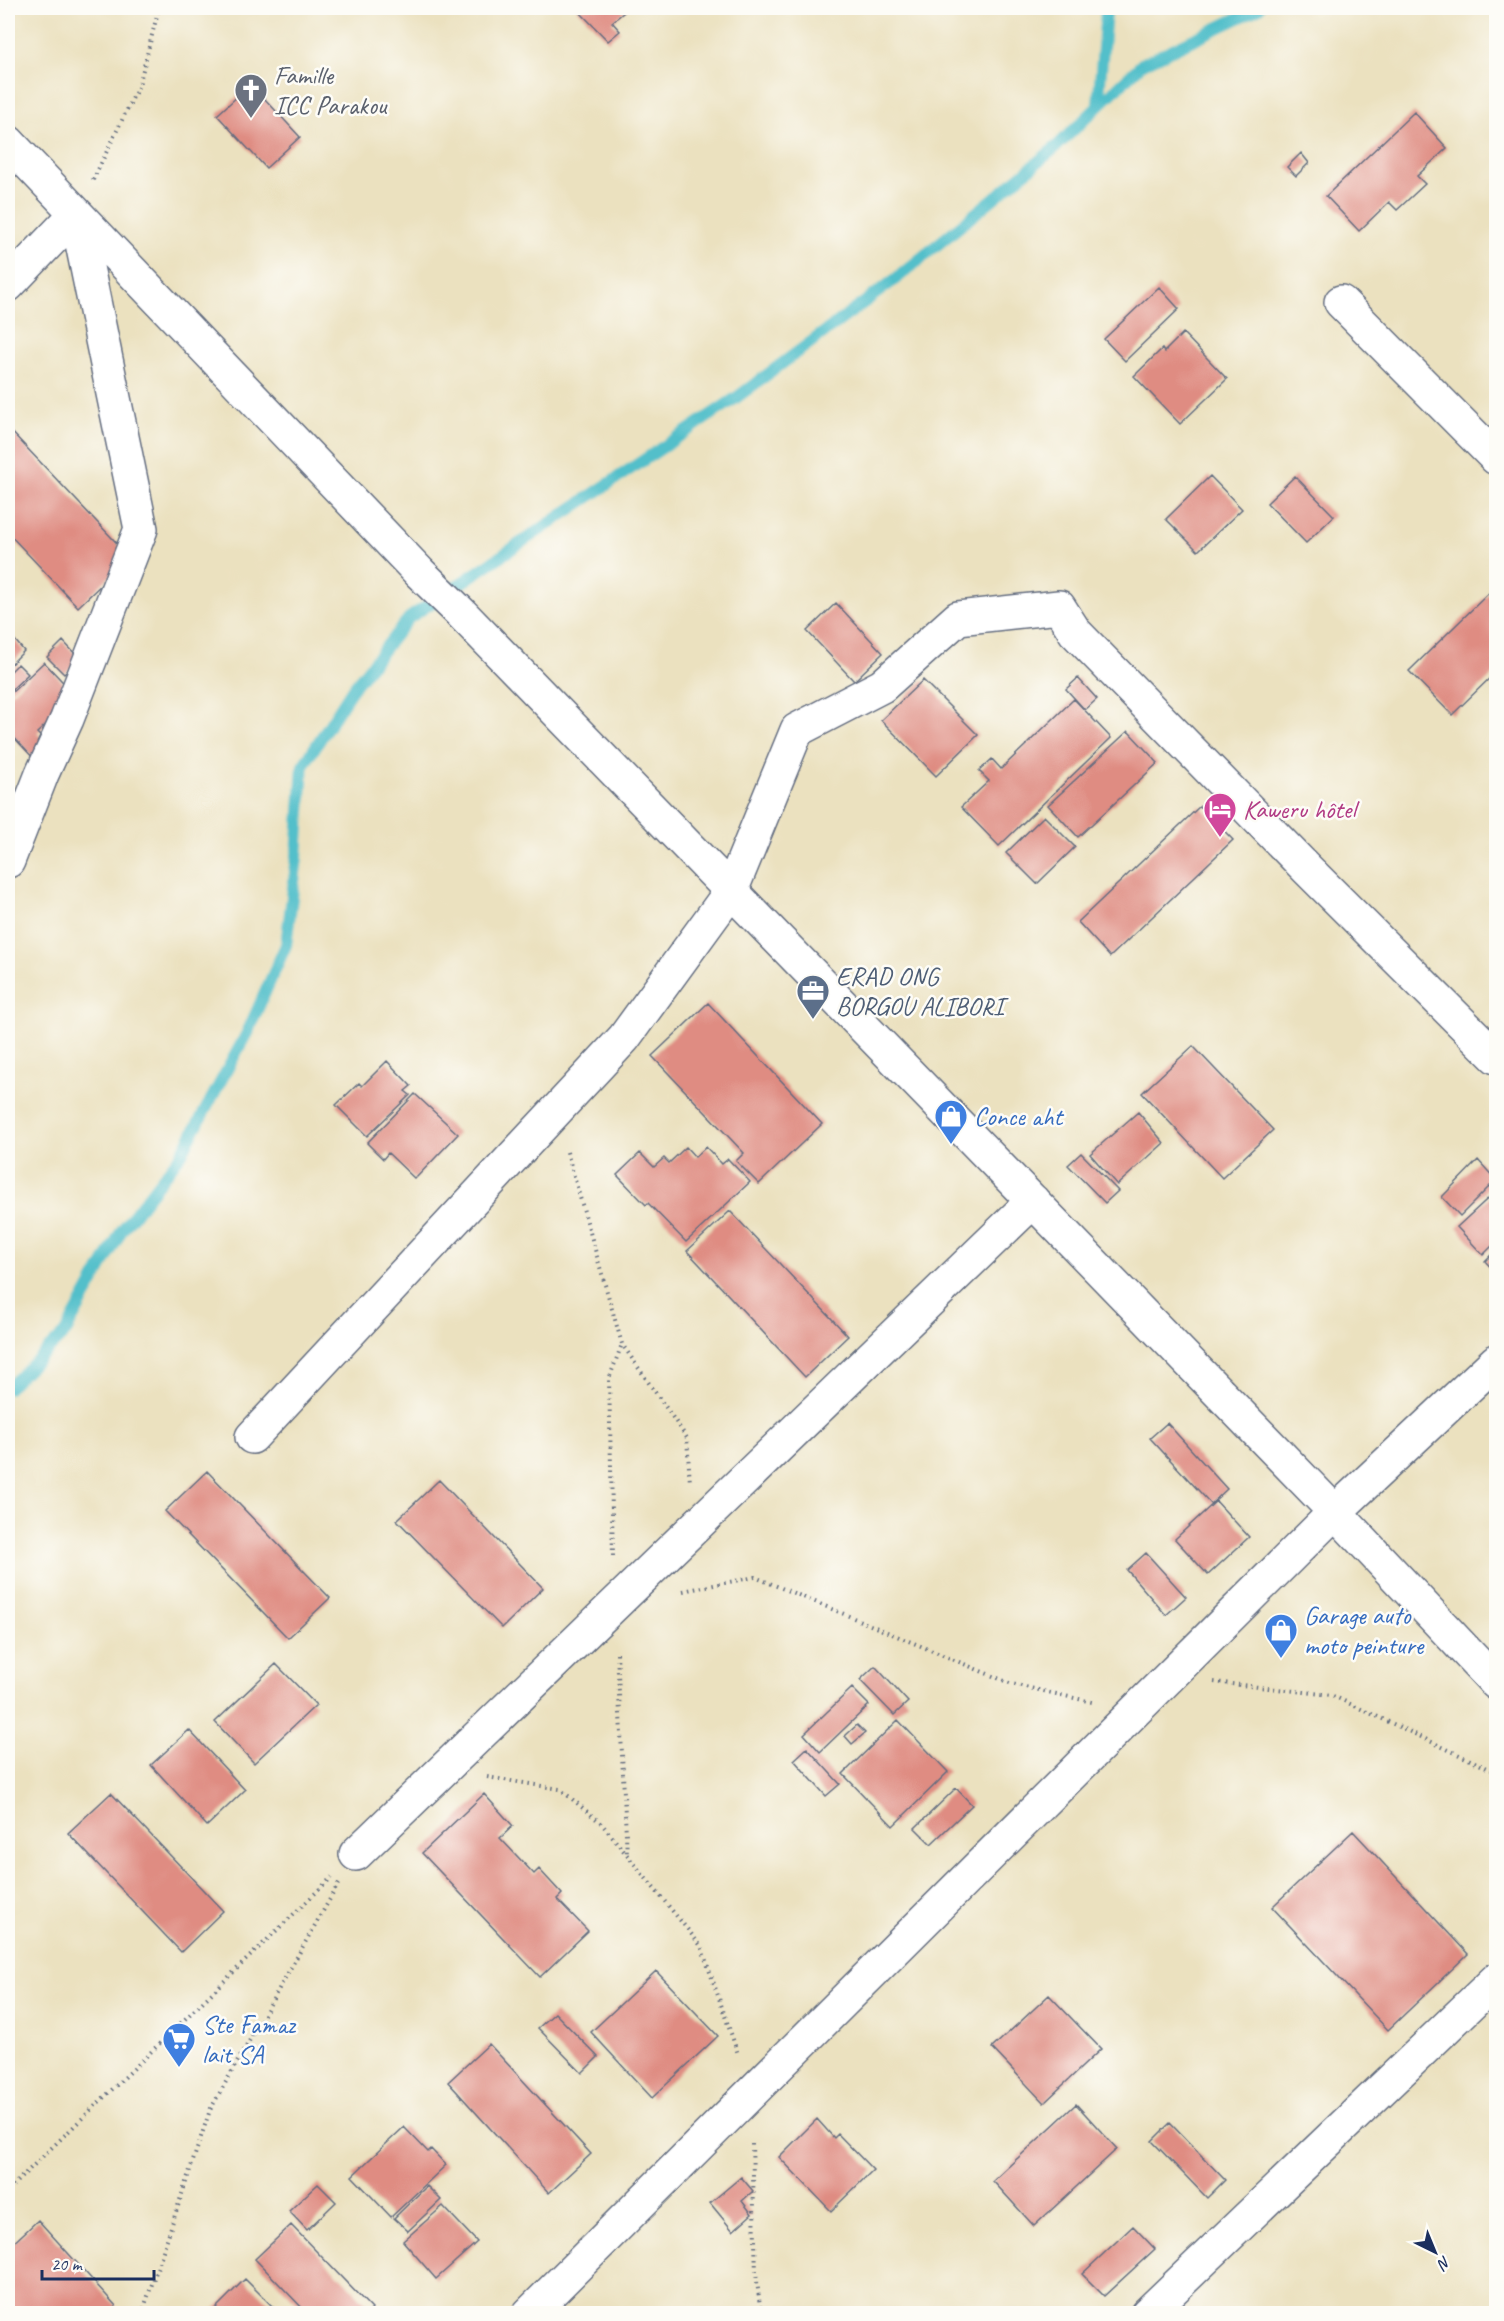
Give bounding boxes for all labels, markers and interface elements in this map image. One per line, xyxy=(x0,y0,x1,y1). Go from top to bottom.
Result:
place label: Famille ICC Parakou xyxy=(274,59,388,122)
church icon: Famille ICC Parakou xyxy=(233,72,269,119)
hotel icon: Kaweru hôtel xyxy=(1202,791,1238,838)
place label: Kaweru hôtel xyxy=(1243,793,1360,826)
place label: ERAD ONG BORGOU ALIBORI xyxy=(836,960,1009,1023)
office icon: ERAD ONG BORGOU ALIBORI xyxy=(795,973,831,1020)
shop icon: Conce aht xyxy=(933,1098,969,1145)
place label: Conce aht xyxy=(974,1100,1064,1133)
place label: Garage auto moto peinture xyxy=(1304,1599,1425,1662)
shop icon: Garage auto moto peinture xyxy=(1263,1612,1299,1659)
place label: Ste Famaz lait SA xyxy=(202,2008,297,2071)
supermarket icon: Ste Famaz lait SA xyxy=(161,2021,197,2068)
north arrow xyxy=(1405,2222,1465,2282)
scale bar xyxy=(42,2243,154,2281)
text: N xyxy=(1432,2252,1455,2275)
text: 20 m xyxy=(51,2253,84,2275)

